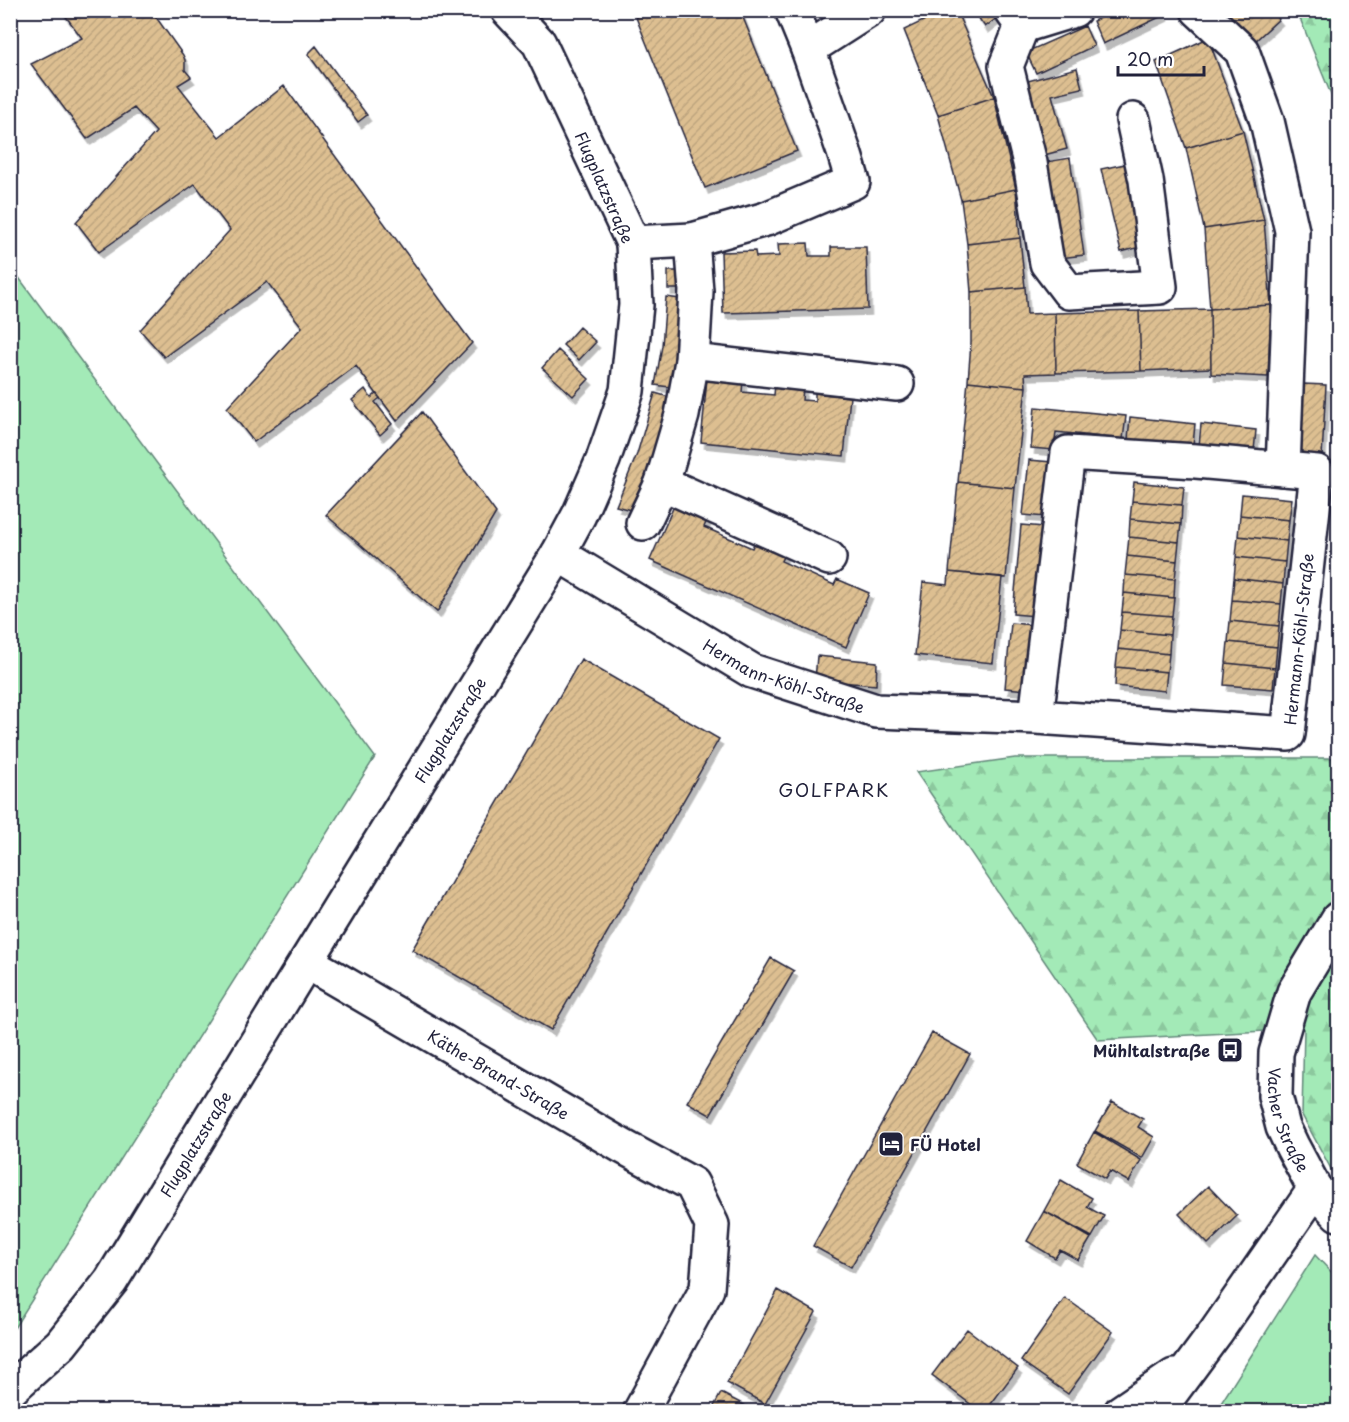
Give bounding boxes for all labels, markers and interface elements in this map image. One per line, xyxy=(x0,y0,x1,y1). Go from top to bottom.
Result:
scale bar xyxy=(1118,39,1204,77)
text: 20 m xyxy=(1127,45,1173,72)
street label: Flugplatzstraße xyxy=(570,127,640,247)
street label: Hermann-Köhl-Straße xyxy=(1277,552,1319,726)
street label: Hermann-Köhl-Straße xyxy=(699,632,868,719)
street label: Flugplatzstraße xyxy=(408,672,491,787)
district label: GOLFPARK xyxy=(778,776,890,803)
street label: Käthe-Brand-Straße xyxy=(423,1023,574,1125)
bus stop icon: Mühltalstraße xyxy=(1215,1035,1245,1065)
place label: Mühltalstraße xyxy=(1093,1038,1210,1062)
street label: Vacher Straße xyxy=(1263,1067,1316,1176)
street label: Flugplatzstraße xyxy=(153,1086,236,1201)
hotel icon: FÜ Hotel xyxy=(876,1129,906,1159)
place label: FÜ Hotel xyxy=(910,1132,981,1156)

